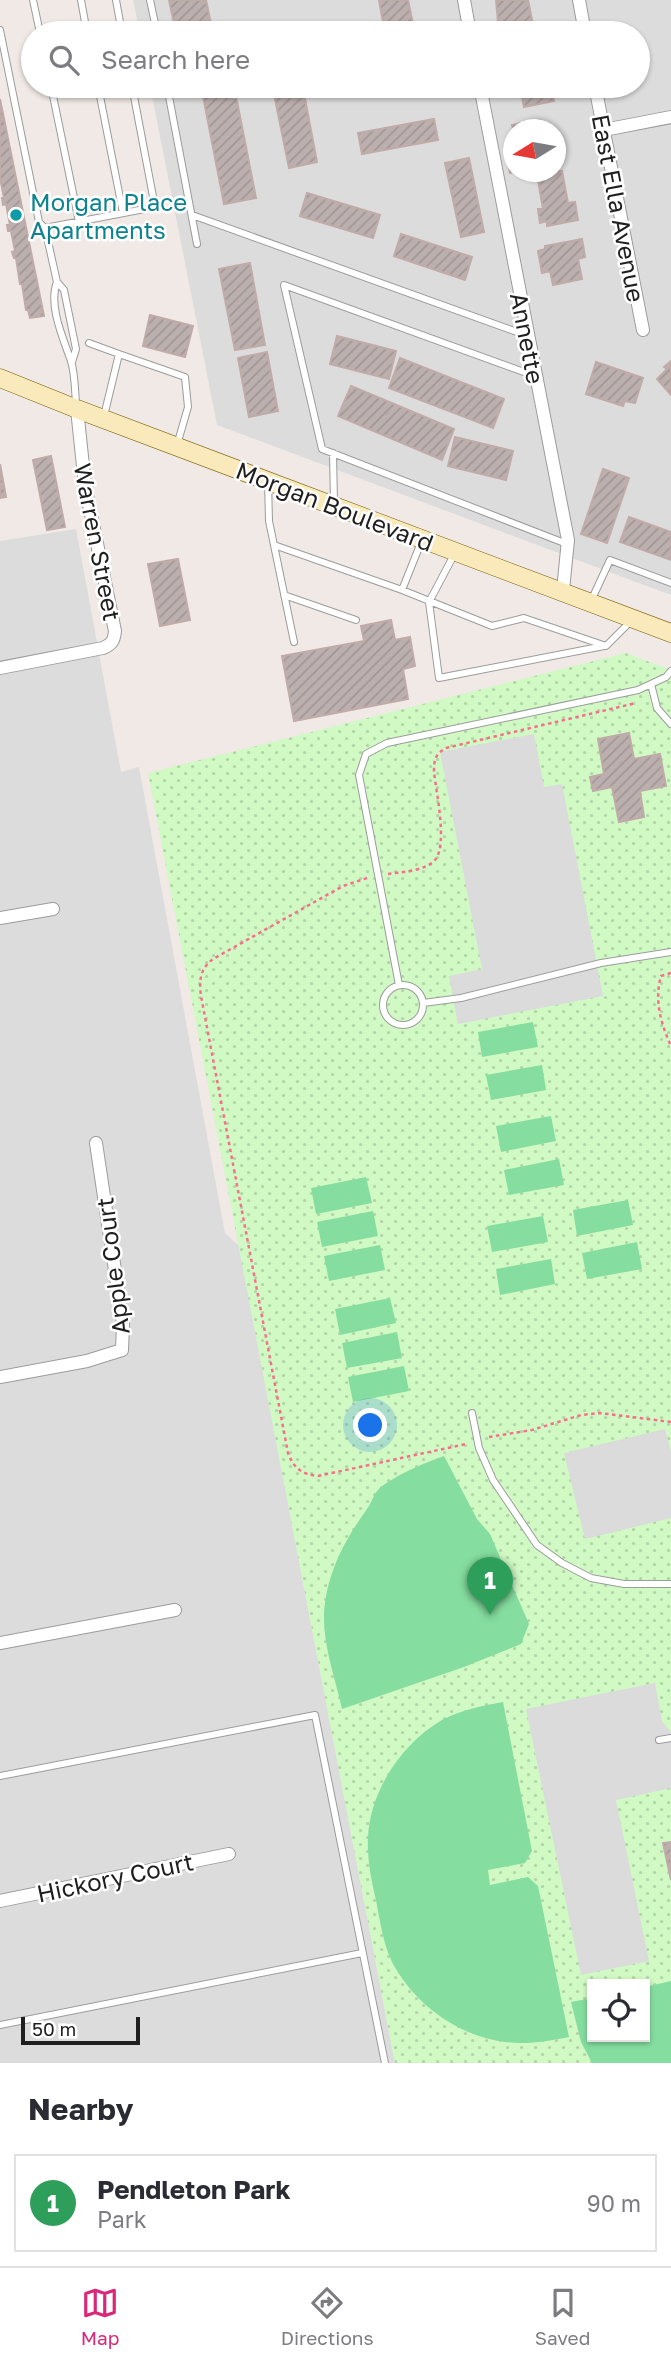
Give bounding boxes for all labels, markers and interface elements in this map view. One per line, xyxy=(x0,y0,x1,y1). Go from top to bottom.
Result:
search box xyxy=(21,21,650,98)
icon: search xyxy=(45,41,83,79)
text: Search here xyxy=(101,44,250,75)
street label: East Ella Avenue xyxy=(587,112,651,304)
north arrow xyxy=(503,119,566,182)
place label: Morgan Place Apartments xyxy=(30,187,187,244)
marker: Morgan Place Apartments xyxy=(8,207,24,223)
street label: Annette xyxy=(505,290,551,386)
street label: Morgan Boulevard xyxy=(232,455,438,557)
street label: Warren Street xyxy=(69,461,127,623)
street label: Apple Court xyxy=(89,1196,135,1336)
your location xyxy=(353,1408,387,1442)
pin: 1 xyxy=(467,1557,513,1615)
street label: Hickory Court xyxy=(34,1846,196,1908)
map controls xyxy=(587,1979,650,2042)
button: locate xyxy=(587,1979,650,2042)
scale bar xyxy=(21,2014,140,2046)
text: 50 m xyxy=(32,2017,76,2040)
text: Nearby xyxy=(28,2091,133,2127)
text: Pendleton Park xyxy=(97,2174,291,2205)
text: 1 xyxy=(47,2189,59,2217)
text: 90 m xyxy=(587,2189,641,2217)
text: Park xyxy=(97,2205,147,2233)
tab: Map xyxy=(81,2284,119,2349)
tab: Directions xyxy=(281,2284,374,2349)
tab: Saved xyxy=(535,2284,590,2349)

